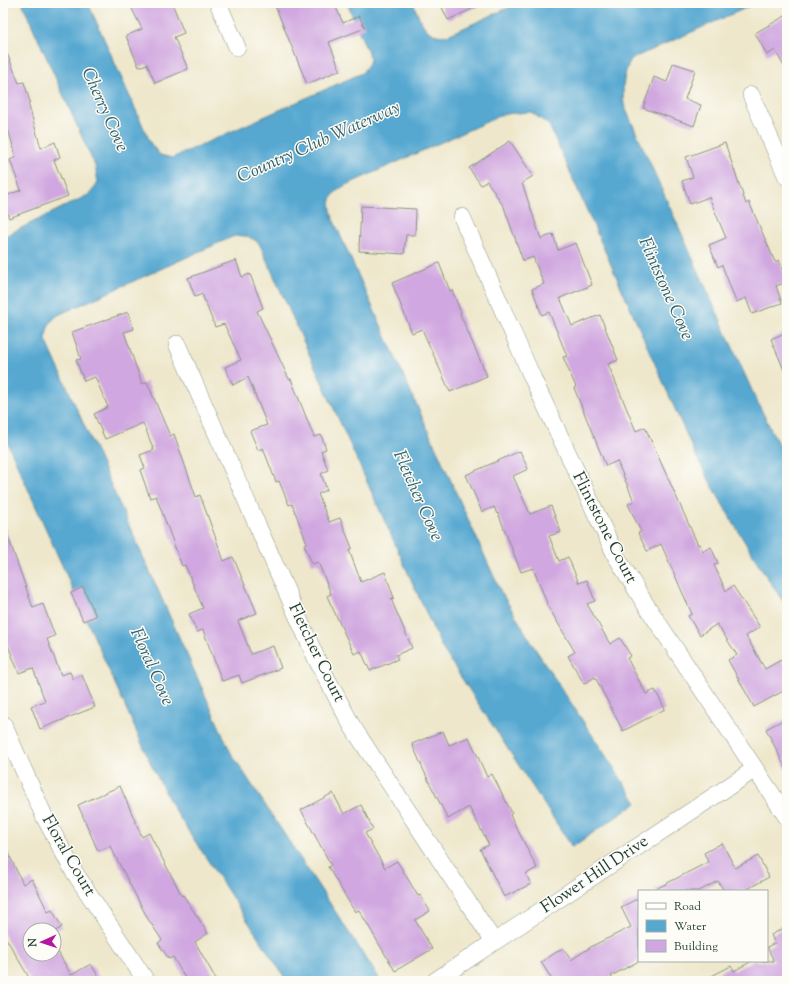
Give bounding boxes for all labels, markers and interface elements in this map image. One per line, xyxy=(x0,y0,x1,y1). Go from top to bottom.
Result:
water label: Cherry Cove xyxy=(74,64,134,156)
water label: Country Club Waterway xyxy=(233,95,405,191)
water label: Flintstone Cove xyxy=(631,233,699,345)
water label: Fletcher Cove xyxy=(385,446,449,546)
street label: Flintstone Court xyxy=(566,468,643,588)
street label: Fletcher Court xyxy=(282,599,350,707)
water label: Floral Cove xyxy=(122,624,180,710)
street label: Floral Court xyxy=(35,811,101,901)
street label: Flower Hill Drive xyxy=(536,830,654,920)
legend xyxy=(638,890,768,962)
text: Road xyxy=(674,898,701,916)
text: Water xyxy=(674,918,707,936)
north arrow xyxy=(22,922,62,962)
text: N xyxy=(25,937,41,948)
text: Building xyxy=(674,938,718,956)

